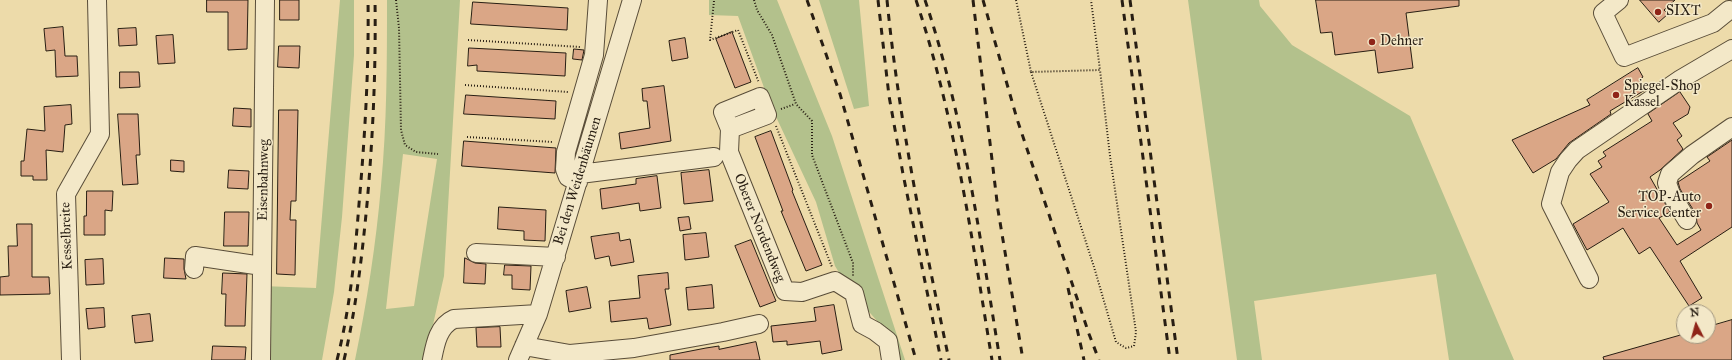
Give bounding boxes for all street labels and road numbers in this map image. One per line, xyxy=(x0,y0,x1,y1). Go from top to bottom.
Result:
street label: Bei den Weidenbäumen xyxy=(550,115,606,247)
street label: Eisenbahnweg xyxy=(255,139,273,221)
street label: Oberer Nordendweg xyxy=(730,171,788,285)
street label: Kesselbreite xyxy=(57,202,77,270)

